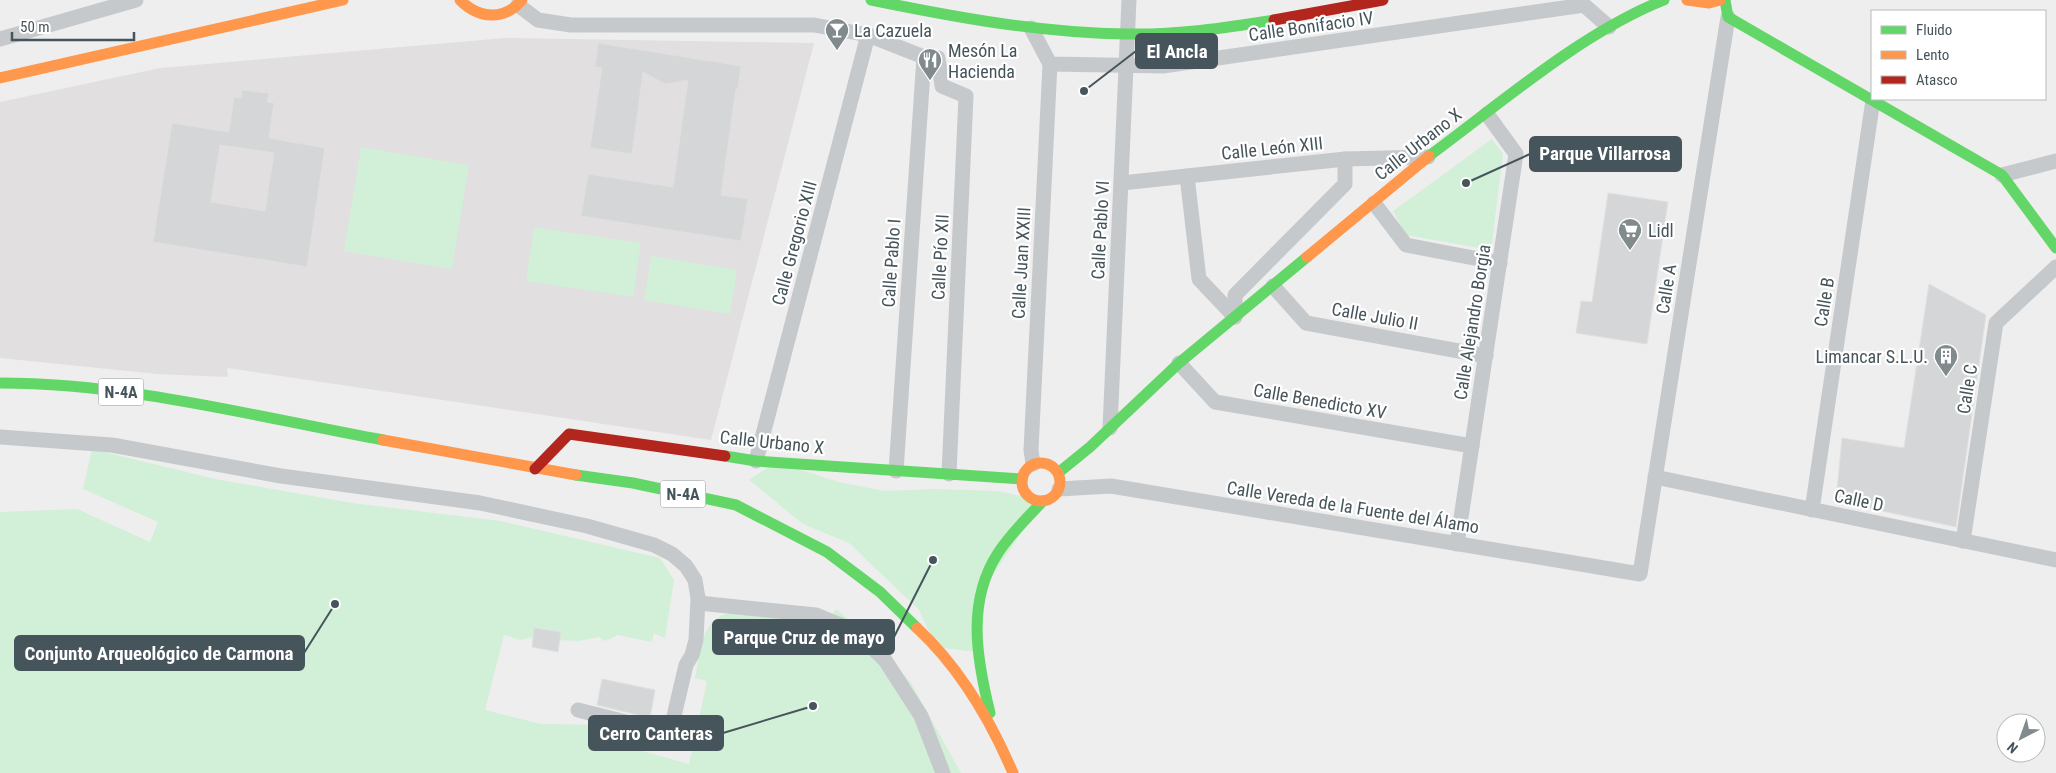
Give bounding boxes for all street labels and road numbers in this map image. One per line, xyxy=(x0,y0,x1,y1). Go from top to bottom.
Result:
street label: Calle Bonifacio IV xyxy=(1247,7,1375,45)
street label: Calle Urbano X xyxy=(1370,103,1466,184)
street label: Calle León XIII xyxy=(1220,132,1324,164)
street label: Calle Gregorio XIII xyxy=(767,178,821,308)
street label: Calle Pablo VI xyxy=(1087,180,1113,280)
street label: Calle Juan XXIII xyxy=(1008,207,1034,319)
street label: Calle Pío XII xyxy=(927,214,953,300)
street label: Calle Pablo I xyxy=(877,218,905,308)
street label: Calle Alejandro Borgia xyxy=(1449,243,1495,401)
street label: Calle A xyxy=(1652,262,1680,315)
street label: Calle B xyxy=(1810,276,1838,328)
street label: Calle Julio II xyxy=(1330,298,1420,334)
street label: Calle C xyxy=(1953,363,1981,415)
road number: N-4A xyxy=(98,378,144,406)
street label: Calle Benedicto XV xyxy=(1252,379,1388,423)
street label: Calle Urbano X xyxy=(719,426,825,458)
street label: Calle Vereda de la Fuente del Álamo xyxy=(1225,477,1481,537)
road number: N-4A xyxy=(660,480,706,508)
street label: Calle D xyxy=(1832,485,1886,515)

